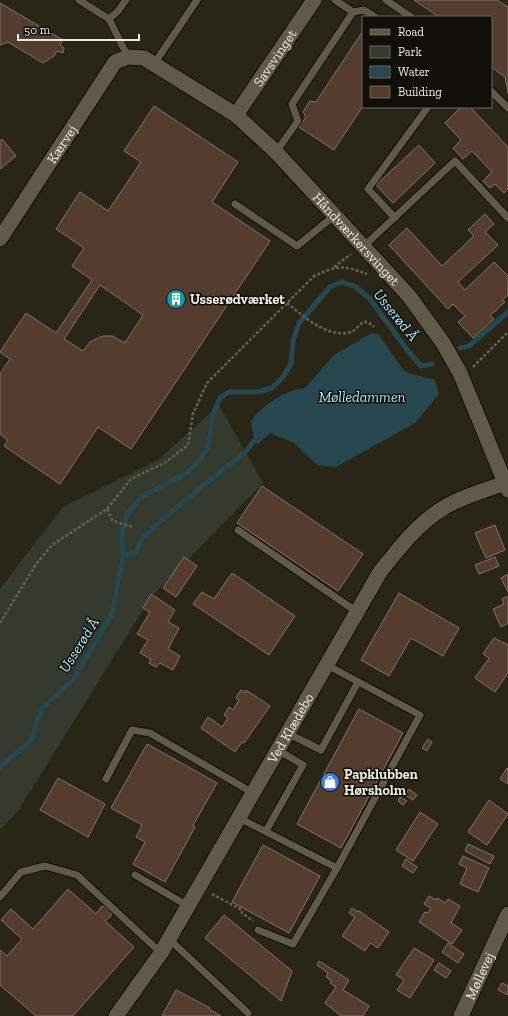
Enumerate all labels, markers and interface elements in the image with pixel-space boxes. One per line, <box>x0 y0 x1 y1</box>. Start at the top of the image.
scale bar <box>18 16 139 42</box>
legend <box>362 16 492 108</box>
text: 50 m <box>24 23 51 37</box>
text: Road <box>398 25 424 39</box>
street label: Savsvinget <box>250 26 301 90</box>
text: Park <box>398 45 423 59</box>
text: Water <box>398 65 430 79</box>
text: Building <box>398 85 442 99</box>
street label: Kærvej <box>43 122 81 167</box>
street label: Håndværkersvinget <box>309 189 404 290</box>
water label: Usserød Å <box>370 285 423 345</box>
building icon: Usserødværket <box>165 288 187 310</box>
place label: Usserødværket <box>190 291 285 308</box>
water label: Mølledammen <box>319 388 405 406</box>
water label: Usserød Å <box>55 614 103 676</box>
street label: Ved Klædebo <box>264 690 318 767</box>
place label: Papklubben Hørsholm <box>344 766 418 799</box>
shop icon: Papklubben Hørsholm <box>319 771 341 793</box>
street label: Møllevej <box>462 950 498 1003</box>

